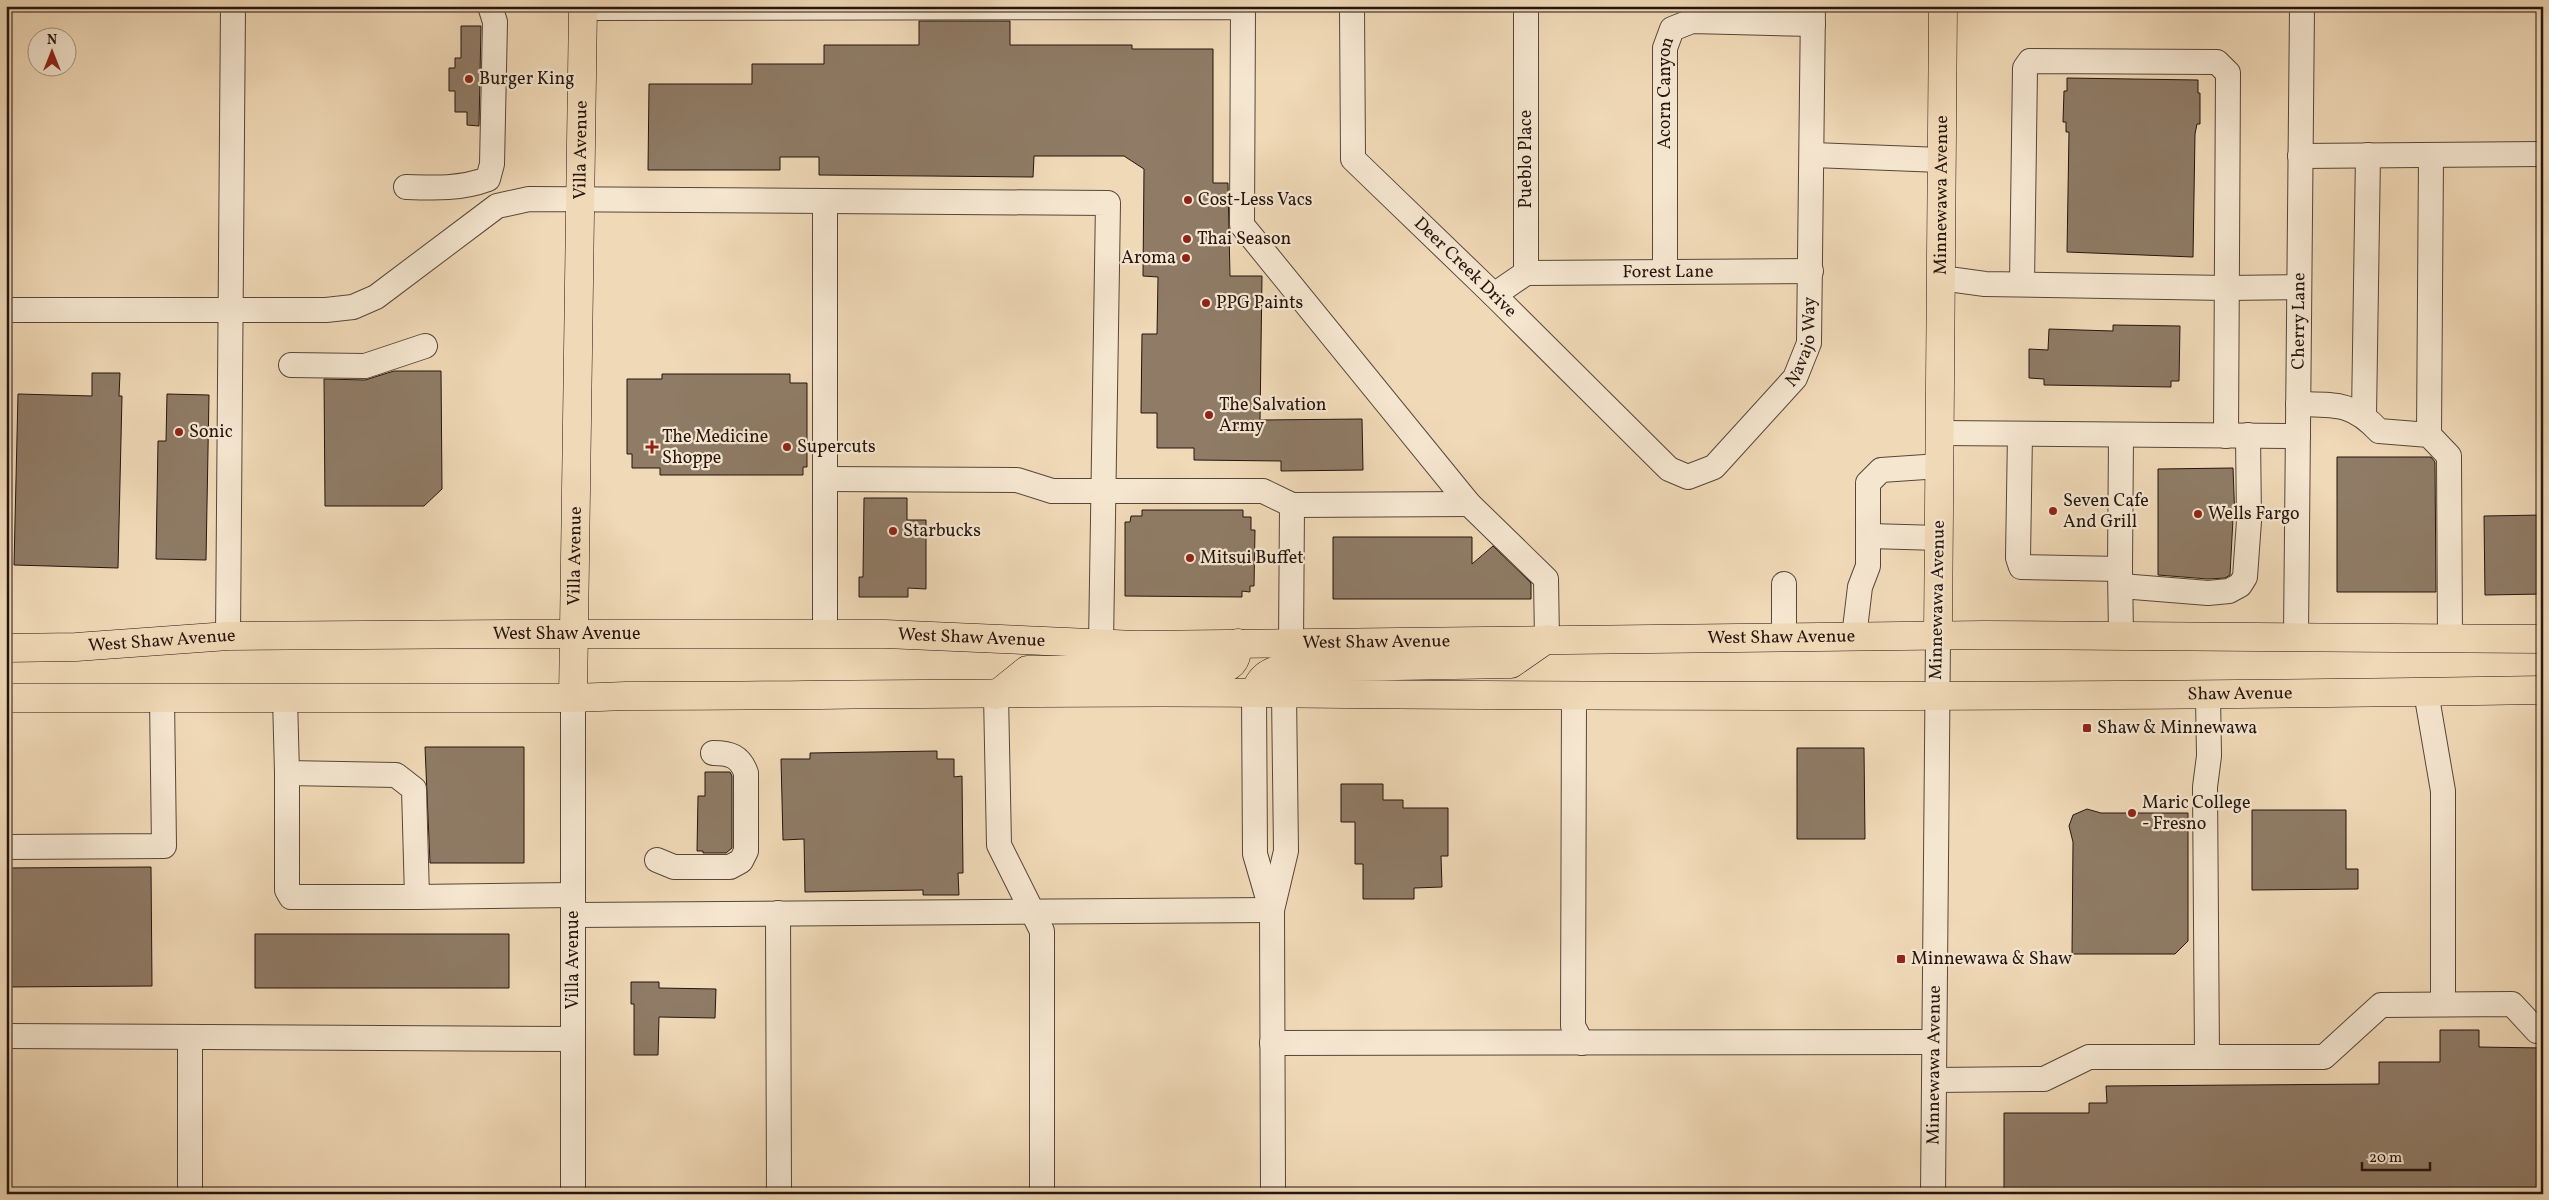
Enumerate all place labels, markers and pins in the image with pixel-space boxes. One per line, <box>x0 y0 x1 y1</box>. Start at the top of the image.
place label: Burger King <box>479 67 574 92</box>
marker: Burger King <box>463 73 475 85</box>
place label: Cost-Less Vacs <box>1198 188 1313 213</box>
marker: Cost-Less Vacs <box>1182 194 1194 206</box>
place label: Thai Season <box>1197 227 1292 252</box>
marker: Thai Season <box>1181 233 1193 245</box>
place label: Aroma <box>1121 246 1176 271</box>
marker: Aroma <box>1180 252 1192 264</box>
place label: PPG Paints <box>1216 291 1303 316</box>
marker: PPG Paints <box>1200 297 1212 309</box>
place label: The Salvation Army <box>1219 393 1327 439</box>
marker: The Salvation Army <box>1203 409 1215 421</box>
place label: Sonic <box>189 420 233 445</box>
place label: The Medicine Shoppe <box>662 425 768 471</box>
marker: Sonic <box>173 426 185 438</box>
place label: Supercuts <box>797 435 876 460</box>
marker: The Medicine Shoppe <box>646 441 658 453</box>
marker: Supercuts <box>781 441 793 453</box>
place label: Seven Cafe And Grill <box>2063 489 2149 535</box>
place label: Wells Fargo <box>2208 502 2300 527</box>
marker: Seven Cafe And Grill <box>2047 505 2059 517</box>
marker: Wells Fargo <box>2192 508 2204 520</box>
place label: Starbucks <box>903 519 981 544</box>
marker: Starbucks <box>887 525 899 537</box>
place label: Mitsui Buffet <box>1200 546 1304 571</box>
marker: Mitsui Buffet <box>1184 552 1196 564</box>
place label: Shaw & Minnewawa <box>2097 716 2257 741</box>
marker: Shaw & Minnewawa <box>2081 722 2093 734</box>
place label: Maric College - Fresno <box>2142 791 2251 837</box>
marker: Maric College - Fresno <box>2126 807 2138 819</box>
place label: Minnewawa & Shaw <box>1911 947 2072 972</box>
marker: Minnewawa & Shaw <box>1895 953 1907 965</box>

